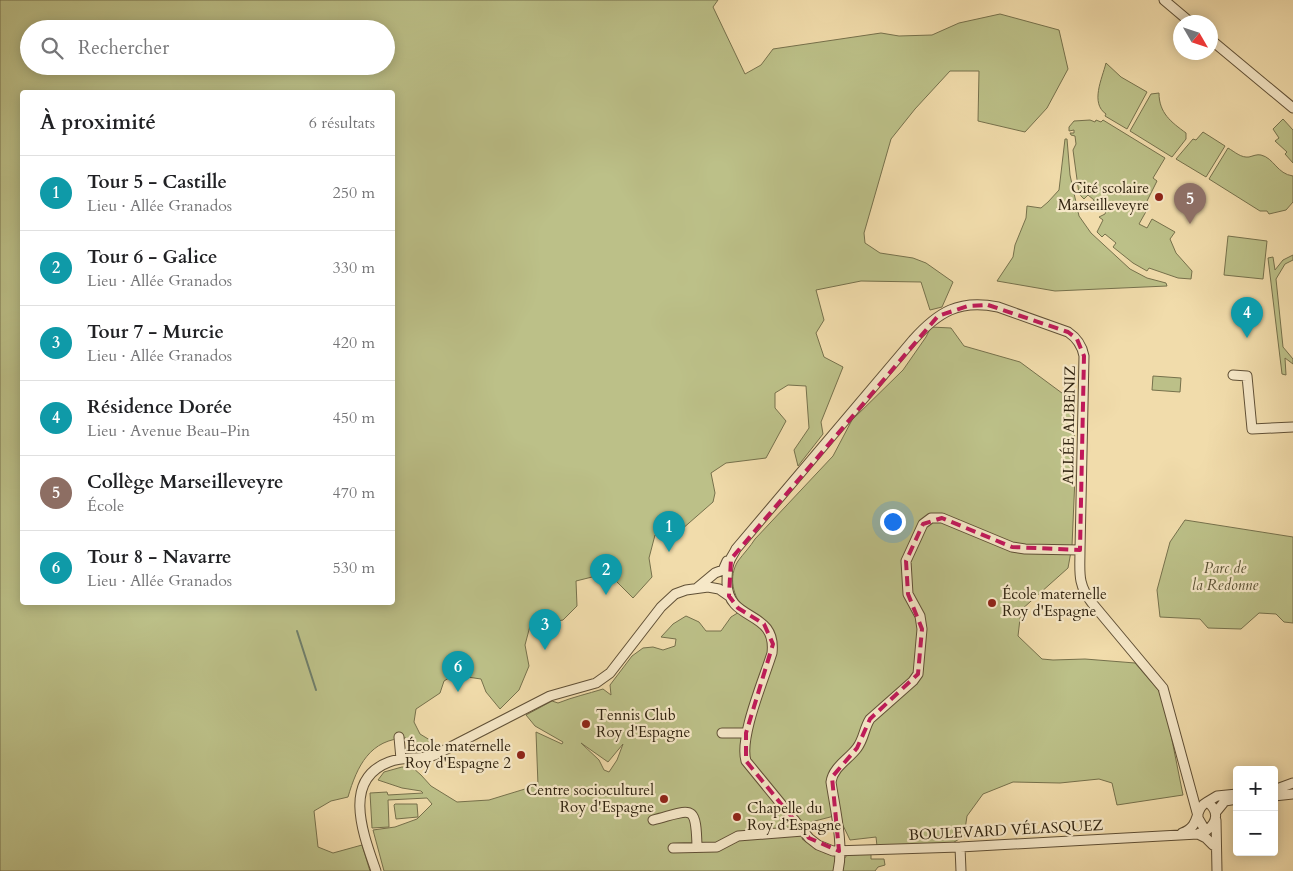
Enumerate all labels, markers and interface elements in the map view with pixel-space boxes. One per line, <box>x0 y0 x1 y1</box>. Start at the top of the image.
north arrow <box>1173 15 1218 60</box>
search box <box>20 20 395 75</box>
icon: search <box>38 34 66 62</box>
text: Rechercher <box>78 35 169 61</box>
text: À proximité <box>40 108 156 137</box>
text: 6 résultats <box>309 112 375 134</box>
text: Tour 5 - Castille <box>87 169 227 195</box>
place label: Cité scolaire Marseilleveyre <box>1058 178 1149 215</box>
text: 1 <box>52 182 60 204</box>
text: 250 m <box>333 182 375 204</box>
pin: 5 <box>1174 183 1206 224</box>
marker: Cité scolaire Marseilleveyre <box>1153 191 1165 203</box>
text: Lieu · Allée Granados <box>87 195 232 217</box>
text: Tour 6 - Galice <box>87 244 218 270</box>
text: 2 <box>52 257 60 279</box>
text: 330 m <box>333 257 375 279</box>
text: Lieu · Allée Granados <box>87 270 232 292</box>
pin: 4 <box>1231 297 1263 338</box>
text: Tour 7 - Murcie <box>87 319 224 345</box>
text: 3 <box>52 332 60 354</box>
text: 420 m <box>333 332 375 354</box>
text: Lieu · Allée Granados <box>87 345 232 367</box>
street label: ALLÉE ALBENIZ <box>1058 365 1080 485</box>
text: Résidence Dorée <box>87 394 232 420</box>
text: 4 <box>52 407 60 429</box>
text: 450 m <box>333 407 375 429</box>
text: Lieu · Avenue Beau-Pin <box>87 420 250 442</box>
text: Collège Marseilleveyre <box>87 469 283 495</box>
text: 5 <box>52 482 60 504</box>
text: 470 m <box>333 482 375 504</box>
text: École <box>87 495 124 517</box>
your location <box>880 509 906 535</box>
pin: 1 <box>653 511 685 552</box>
text: Tour 8 - Navarre <box>87 544 231 570</box>
pin: 2 <box>590 554 622 595</box>
text: 6 <box>52 557 60 579</box>
text: 530 m <box>333 557 375 579</box>
park label: Parc de la Redonne <box>1192 558 1258 595</box>
text: Lieu · Allée Granados <box>87 570 232 592</box>
place label: École maternelle Roy d'Espagne <box>1002 584 1107 621</box>
marker: École maternelle Roy d'Espagne <box>986 597 998 609</box>
pin: 3 <box>529 609 561 650</box>
pin: 6 <box>442 651 474 692</box>
place label: Tennis Club Roy d'Espagne <box>596 705 691 742</box>
marker: Tennis Club Roy d'Espagne <box>580 718 592 730</box>
place label: École maternelle Roy d'Espagne 2 <box>405 736 511 773</box>
marker: École maternelle Roy d'Espagne 2 <box>515 749 527 761</box>
map controls <box>1233 766 1278 856</box>
button: + <box>1233 766 1278 811</box>
place label: Centre socioculturel Roy d'Espagne <box>526 780 654 817</box>
marker: Centre socioculturel Roy d'Espagne <box>658 793 670 805</box>
place label: Chapelle du Roy d’Espagne <box>747 798 841 835</box>
marker: Chapelle du Roy d’Espagne <box>731 811 743 823</box>
button: − <box>1233 811 1278 856</box>
street label: BOULEVARD VÉLASQUEZ <box>908 815 1104 845</box>

